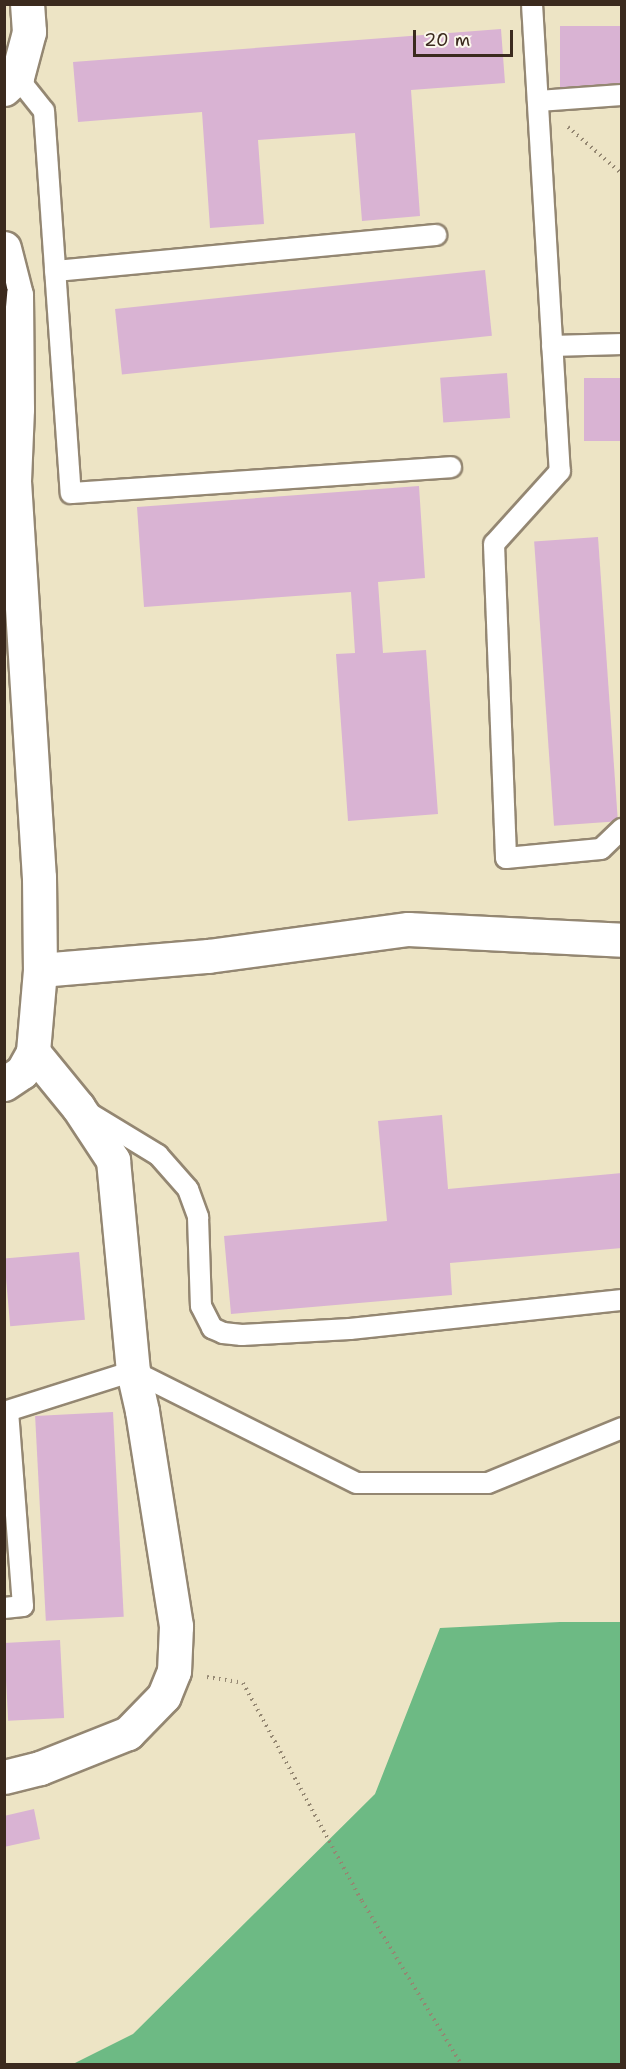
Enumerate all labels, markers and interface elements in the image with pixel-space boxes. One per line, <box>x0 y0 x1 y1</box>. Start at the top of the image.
scale bar <box>416 18 516 56</box>
text: 20 m <box>424 28 470 52</box>

